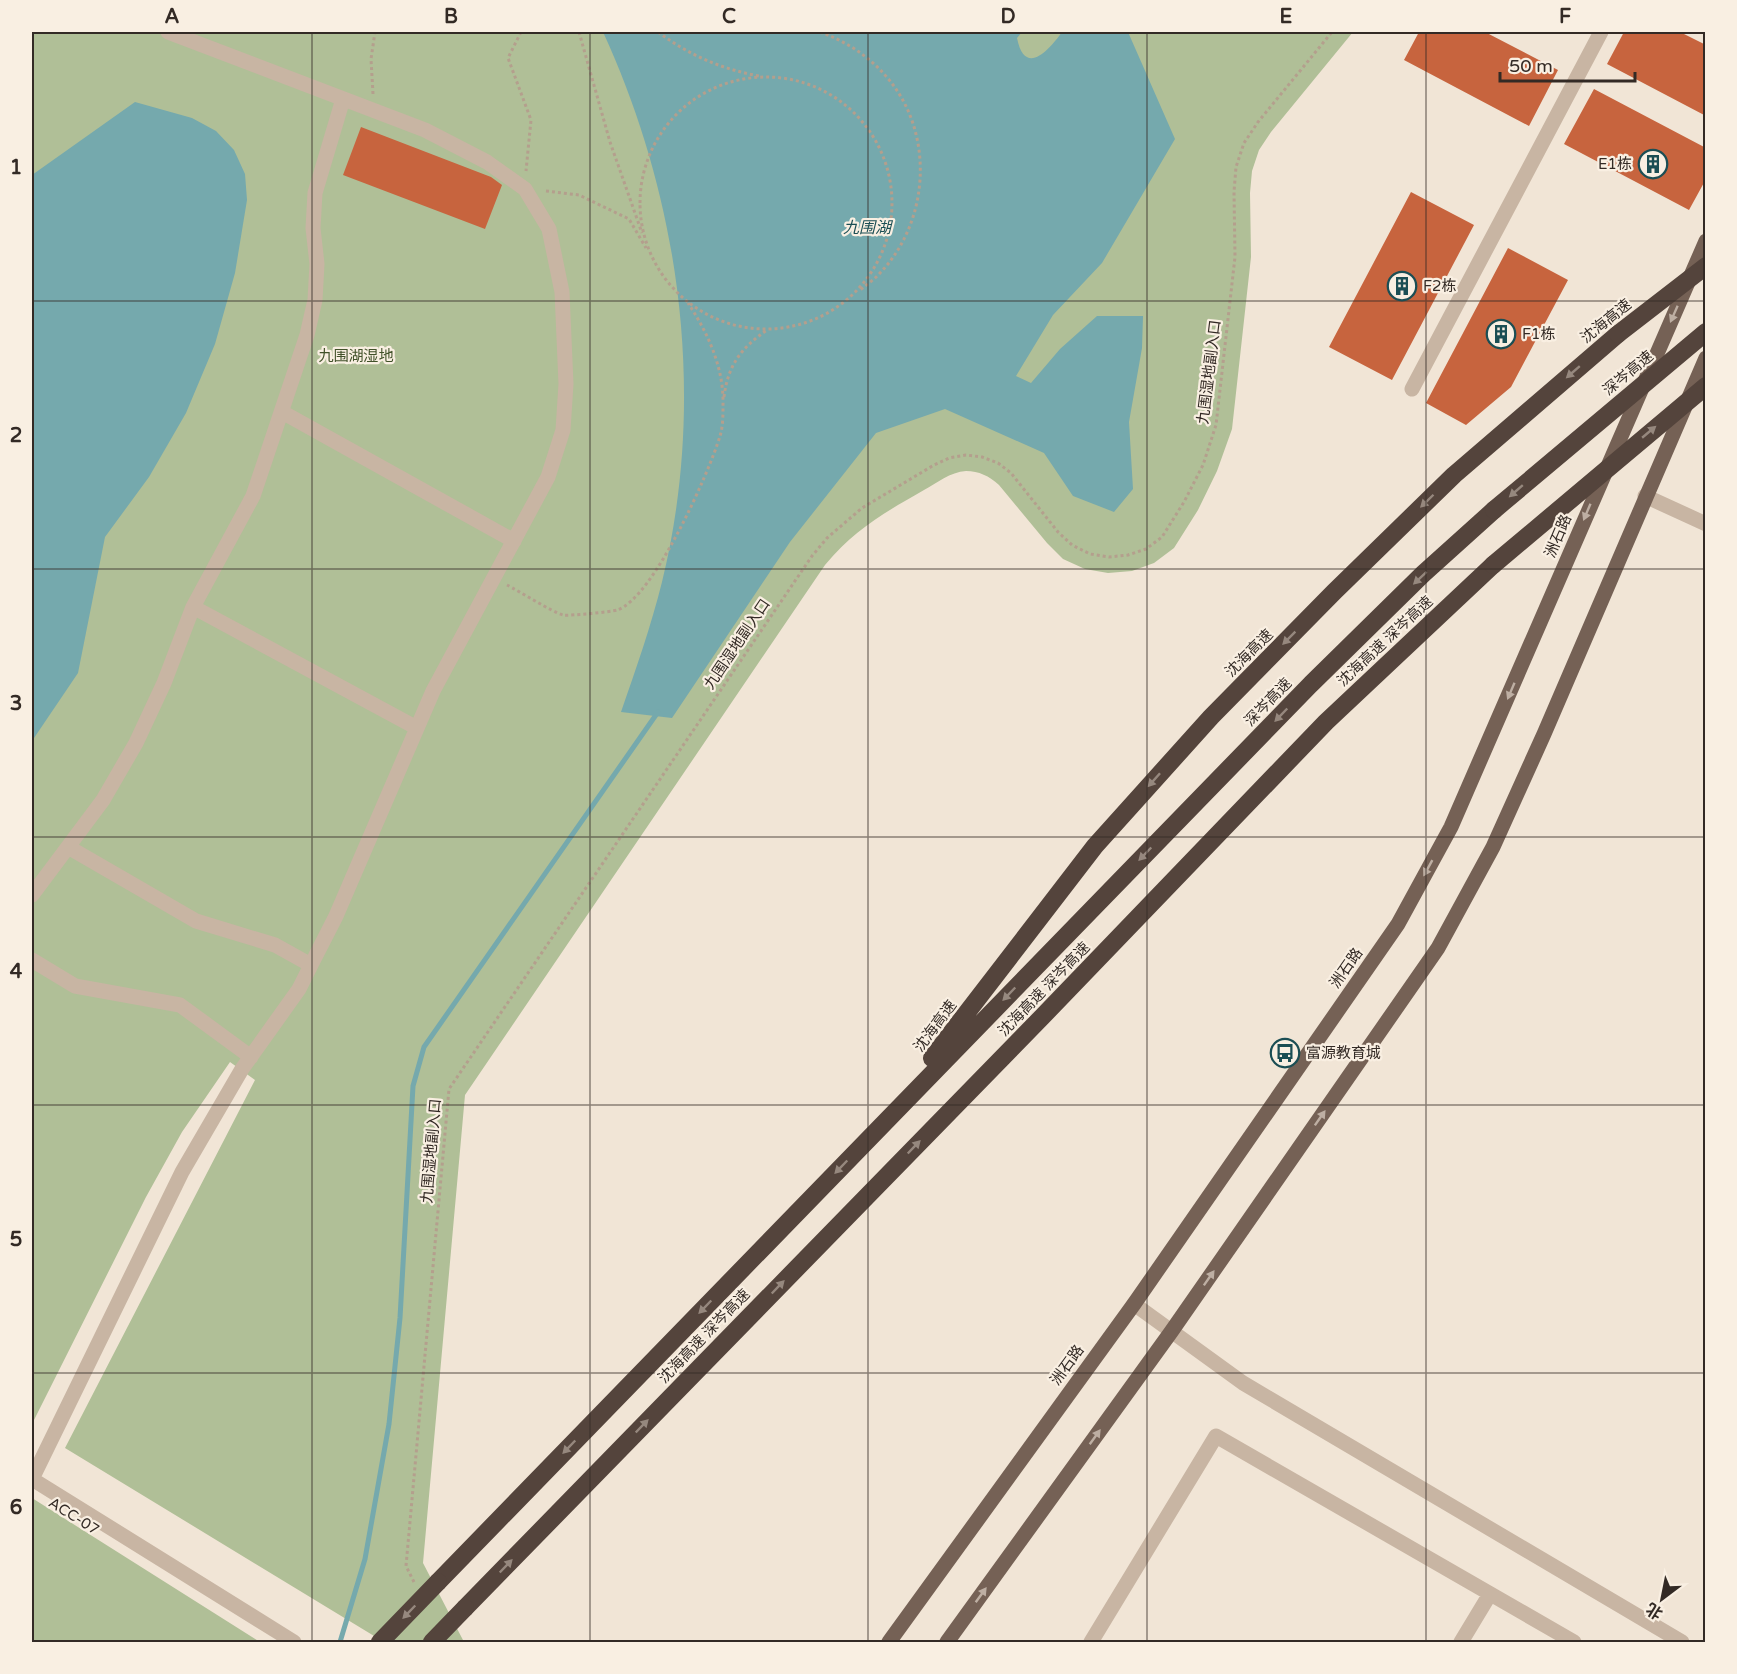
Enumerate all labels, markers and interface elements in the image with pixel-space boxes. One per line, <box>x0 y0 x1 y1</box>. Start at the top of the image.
text: A <box>165 5 180 29</box>
text: B <box>444 5 458 29</box>
text: C <box>722 5 736 29</box>
text: D <box>1000 5 1016 29</box>
text: E <box>1280 5 1293 29</box>
text: F <box>1559 5 1571 29</box>
scale bar <box>1500 45 1635 83</box>
text: 50 m <box>1509 55 1553 77</box>
building icon: E1栋 <box>1637 148 1669 180</box>
place label: E1栋 <box>1598 155 1632 173</box>
text: 1 <box>10 156 22 180</box>
water label: 九围湖 <box>843 218 894 238</box>
building icon: F2栋 <box>1386 270 1418 302</box>
place label: F2栋 <box>1423 277 1457 295</box>
street label: 沈海高速 <box>1577 295 1635 347</box>
one-way arrow <box>1669 305 1678 322</box>
building icon: F1栋 <box>1485 318 1517 350</box>
street label: 九围湿地副入口 <box>1194 319 1224 425</box>
place label: F1栋 <box>1522 325 1556 343</box>
park label: 九围湖湿地 <box>318 347 394 365</box>
street label: 深岑高速 <box>1599 347 1657 399</box>
one-way arrow <box>1566 365 1581 378</box>
text: 2 <box>10 424 22 448</box>
one-way arrow <box>1641 426 1656 439</box>
one-way arrow <box>1509 484 1524 497</box>
one-way arrow <box>1420 493 1434 507</box>
one-way arrow <box>1582 503 1592 521</box>
street label: 洲石路 <box>1541 512 1575 560</box>
one-way arrow <box>1413 570 1427 584</box>
street label: 沈海高速 深岑高速 <box>1334 592 1436 690</box>
street label: 九围湿地副入口 <box>700 595 774 693</box>
street label: 沈海高速 <box>1221 625 1277 681</box>
one-way arrow <box>1282 631 1296 645</box>
street label: 深岑高速 <box>1241 674 1295 730</box>
one-way arrow <box>1506 683 1516 701</box>
text: 3 <box>10 692 22 716</box>
one-way arrow <box>1275 707 1289 721</box>
one-way arrow <box>1148 772 1162 786</box>
one-way arrow <box>1138 847 1152 862</box>
one-way arrow <box>1423 860 1433 877</box>
street label: 沈海高速 深岑高速 <box>994 938 1094 1040</box>
street label: 洲石路 <box>1326 944 1366 992</box>
text: 4 <box>10 960 23 984</box>
one-way arrow <box>1002 986 1016 1000</box>
street label: 沈海高速 <box>910 997 960 1055</box>
bus stop icon: 富源教育城 <box>1269 1037 1301 1069</box>
place label: 富源教育城 <box>1306 1044 1381 1062</box>
street label: 九围湿地副入口 <box>417 1098 445 1204</box>
one-way arrow <box>1314 1111 1326 1127</box>
one-way arrow <box>907 1141 921 1155</box>
one-way arrow <box>834 1159 848 1174</box>
text: 5 <box>10 1228 22 1252</box>
one-way arrow <box>1203 1271 1215 1287</box>
one-way arrow <box>770 1280 784 1294</box>
street label: 沈海高速 深岑高速 <box>654 1285 754 1387</box>
one-way arrow <box>699 1299 713 1313</box>
street label: 洲石路 <box>1046 1342 1088 1388</box>
one-way arrow <box>634 1420 648 1434</box>
one-way arrow <box>1089 1429 1101 1445</box>
one-way arrow <box>563 1439 577 1453</box>
street label: ACC-07 <box>45 1493 103 1539</box>
text: 6 <box>10 1496 22 1520</box>
one-way arrow <box>499 1559 513 1574</box>
north arrow <box>1632 1569 1692 1629</box>
one-way arrow <box>975 1588 987 1604</box>
text: 北 <box>1642 1598 1667 1624</box>
one-way arrow <box>402 1605 416 1620</box>

